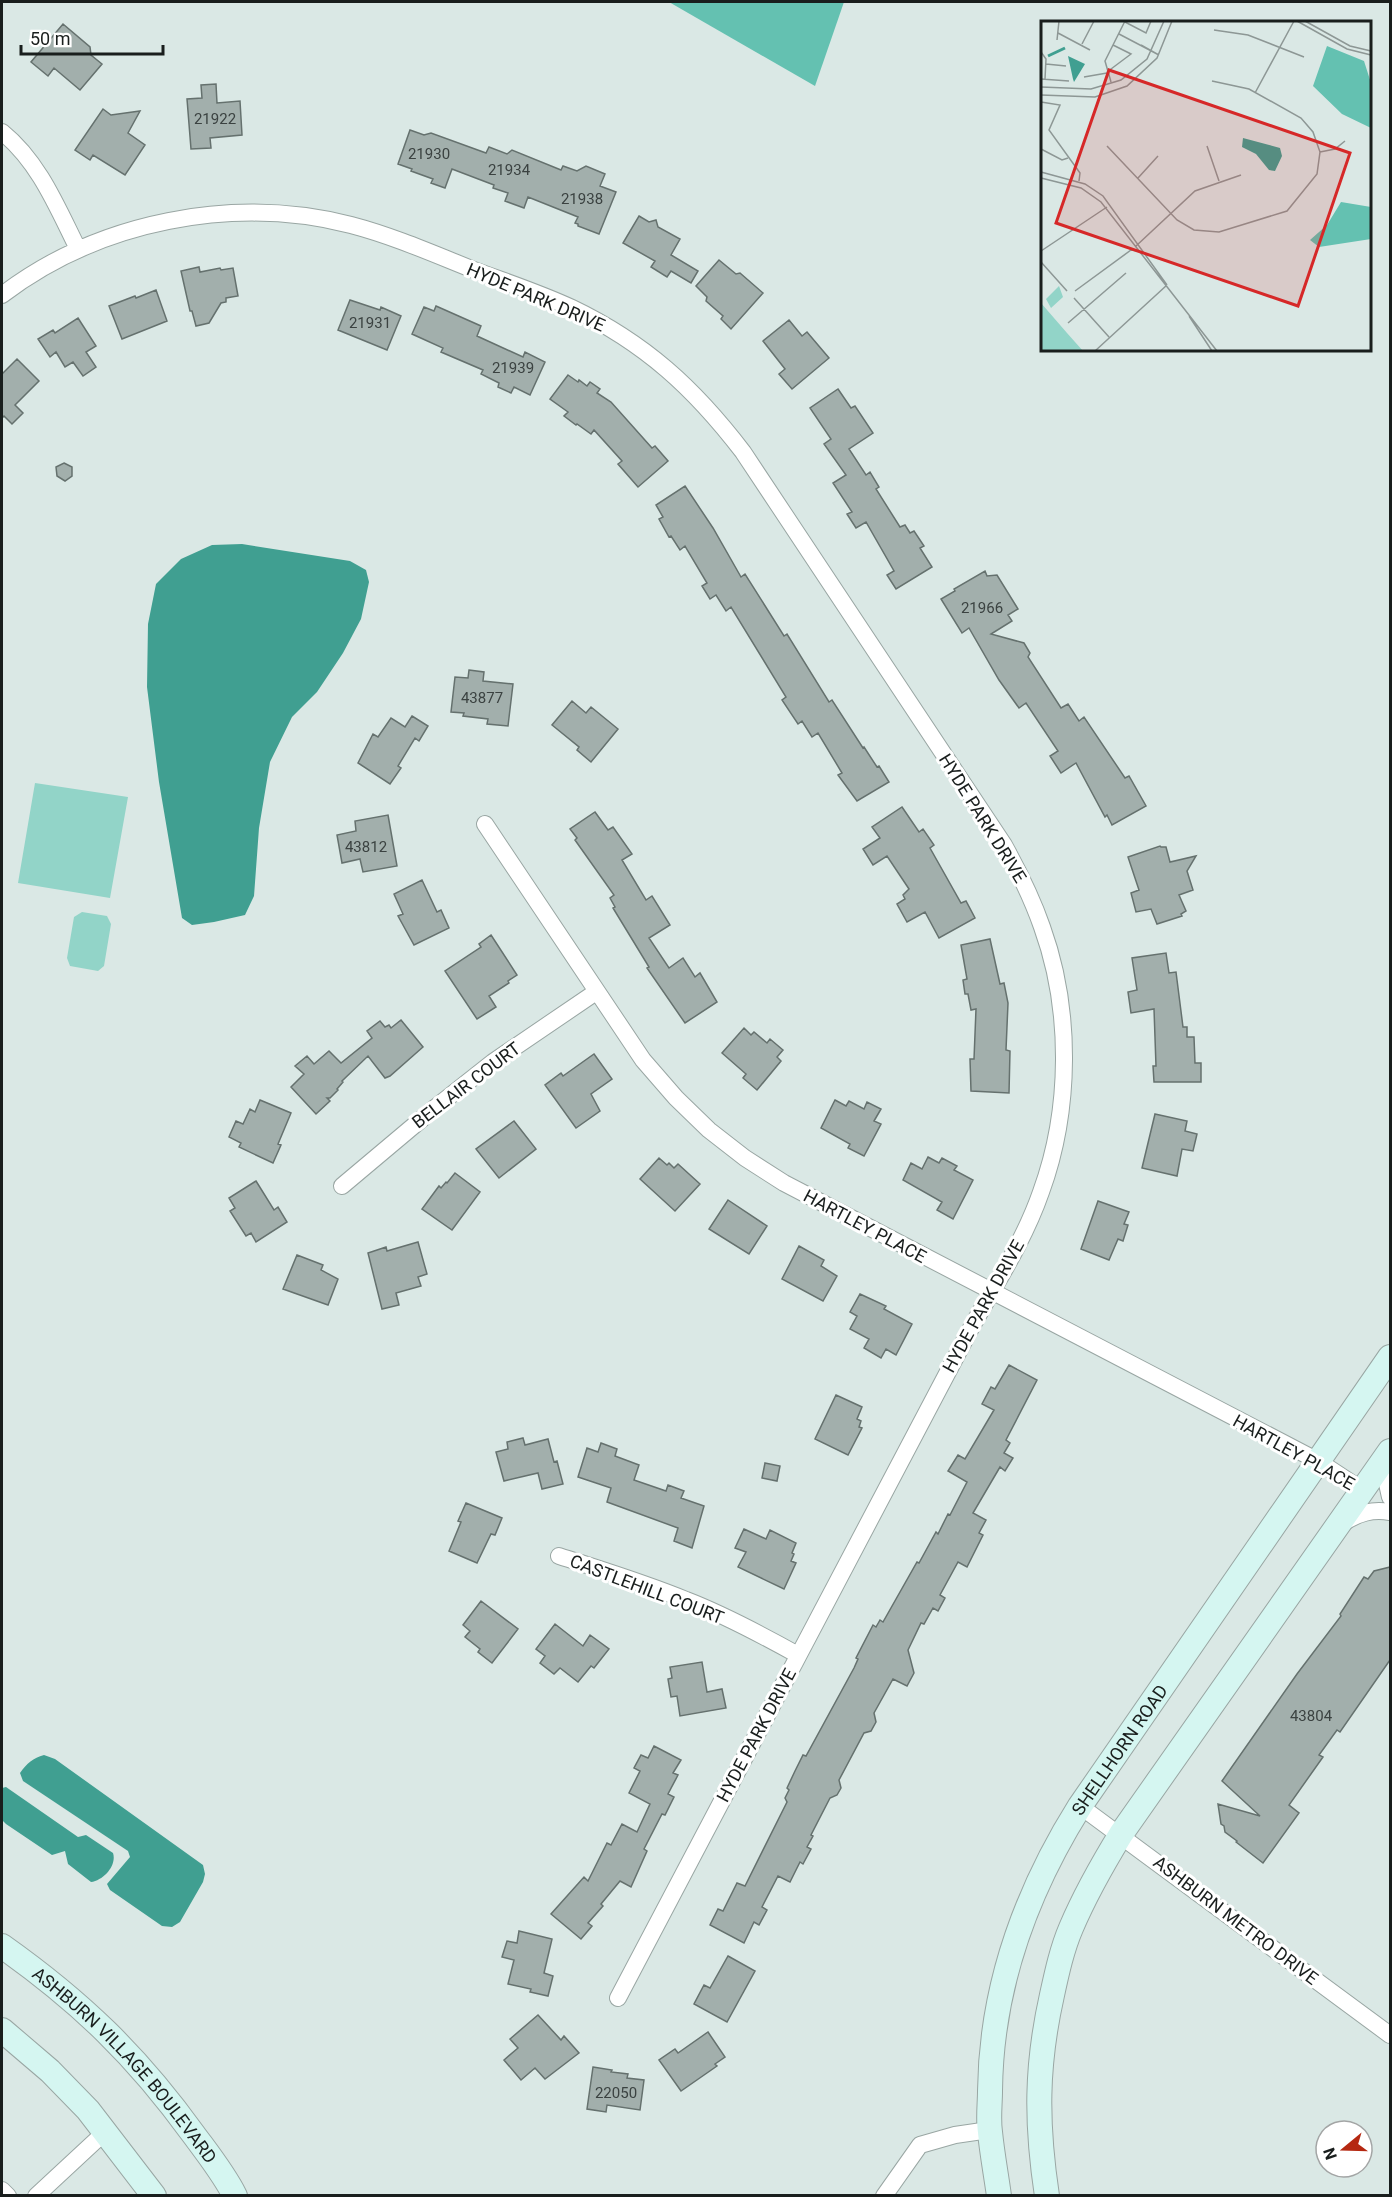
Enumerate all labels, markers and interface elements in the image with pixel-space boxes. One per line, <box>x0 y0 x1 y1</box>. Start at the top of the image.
scale bar <box>21 18 164 56</box>
inset map <box>1041 21 1371 351</box>
text: 50 m <box>30 28 70 49</box>
house number: 21922 <box>194 110 236 128</box>
house number: 21930 <box>408 145 450 163</box>
house number: 21934 <box>488 161 531 179</box>
house number: 21938 <box>561 190 603 208</box>
street label: HYDE PARK DRIVE <box>464 258 608 336</box>
house number: 21931 <box>349 314 391 332</box>
house number: 21939 <box>492 359 534 377</box>
house number: 21966 <box>961 599 1003 617</box>
house number: 43877 <box>461 689 503 707</box>
street label: HYDE PARK DRIVE <box>935 750 1031 886</box>
house number: 43812 <box>345 838 387 856</box>
street label: BELLAIR COURT <box>408 1037 524 1133</box>
street label: HARTLEY PLACE <box>800 1185 930 1267</box>
street label: HYDE PARK DRIVE <box>938 1236 1028 1376</box>
street label: HARTLEY PLACE <box>1229 1410 1359 1494</box>
street label: CASTLEHILL COURT <box>567 1550 727 1628</box>
street label: HYDE PARK DRIVE <box>712 1665 800 1805</box>
street label: SHELLHORN ROAD <box>1067 1680 1171 1819</box>
house number: 43804 <box>1290 1707 1333 1725</box>
street label: ASHBURN METRO DRIVE <box>1149 1851 1323 1989</box>
street label: ASHBURN VILLAGE BOULEVARD <box>29 1962 222 2167</box>
house number: 22050 <box>595 2084 637 2102</box>
north arrow <box>1314 2119 1374 2179</box>
text: N <box>1319 2145 1341 2162</box>

